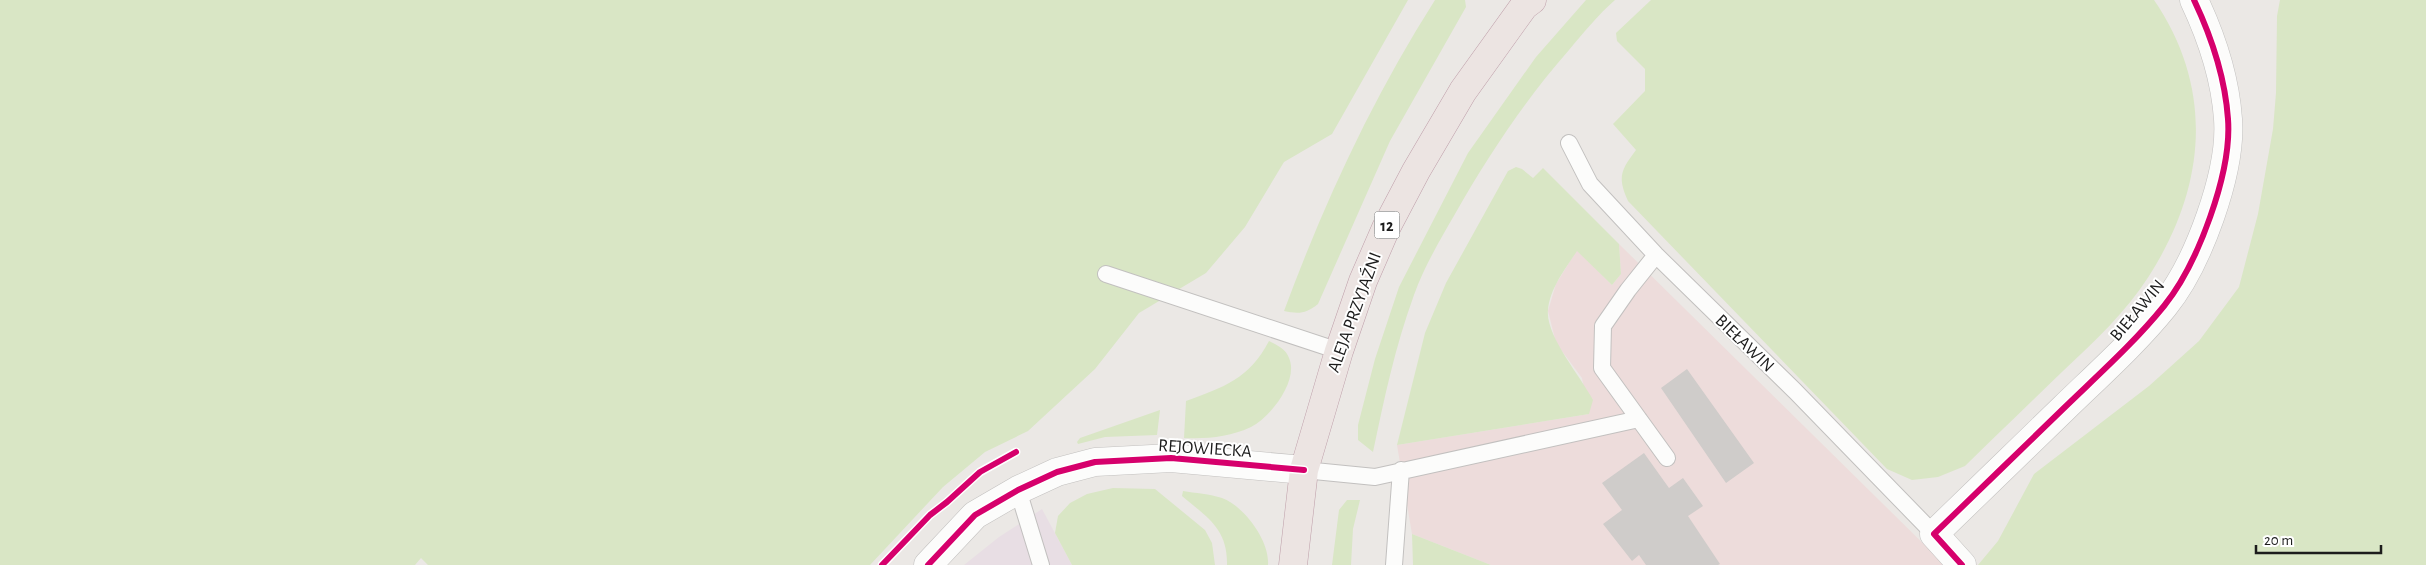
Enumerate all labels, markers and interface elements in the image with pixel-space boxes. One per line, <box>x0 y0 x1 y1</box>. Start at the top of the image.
road number: 12 <box>1374 212 1400 238</box>
street label: ALEJA PRZYJAŹNI <box>1322 249 1385 375</box>
street label: BIEŁAWIN <box>2107 276 2168 345</box>
street label: BIEŁAWIN <box>1711 312 1777 376</box>
street label: REJOWIECKA <box>1157 437 1253 461</box>
scale bar <box>2256 522 2381 554</box>
text: 20 m <box>2264 533 2293 548</box>

